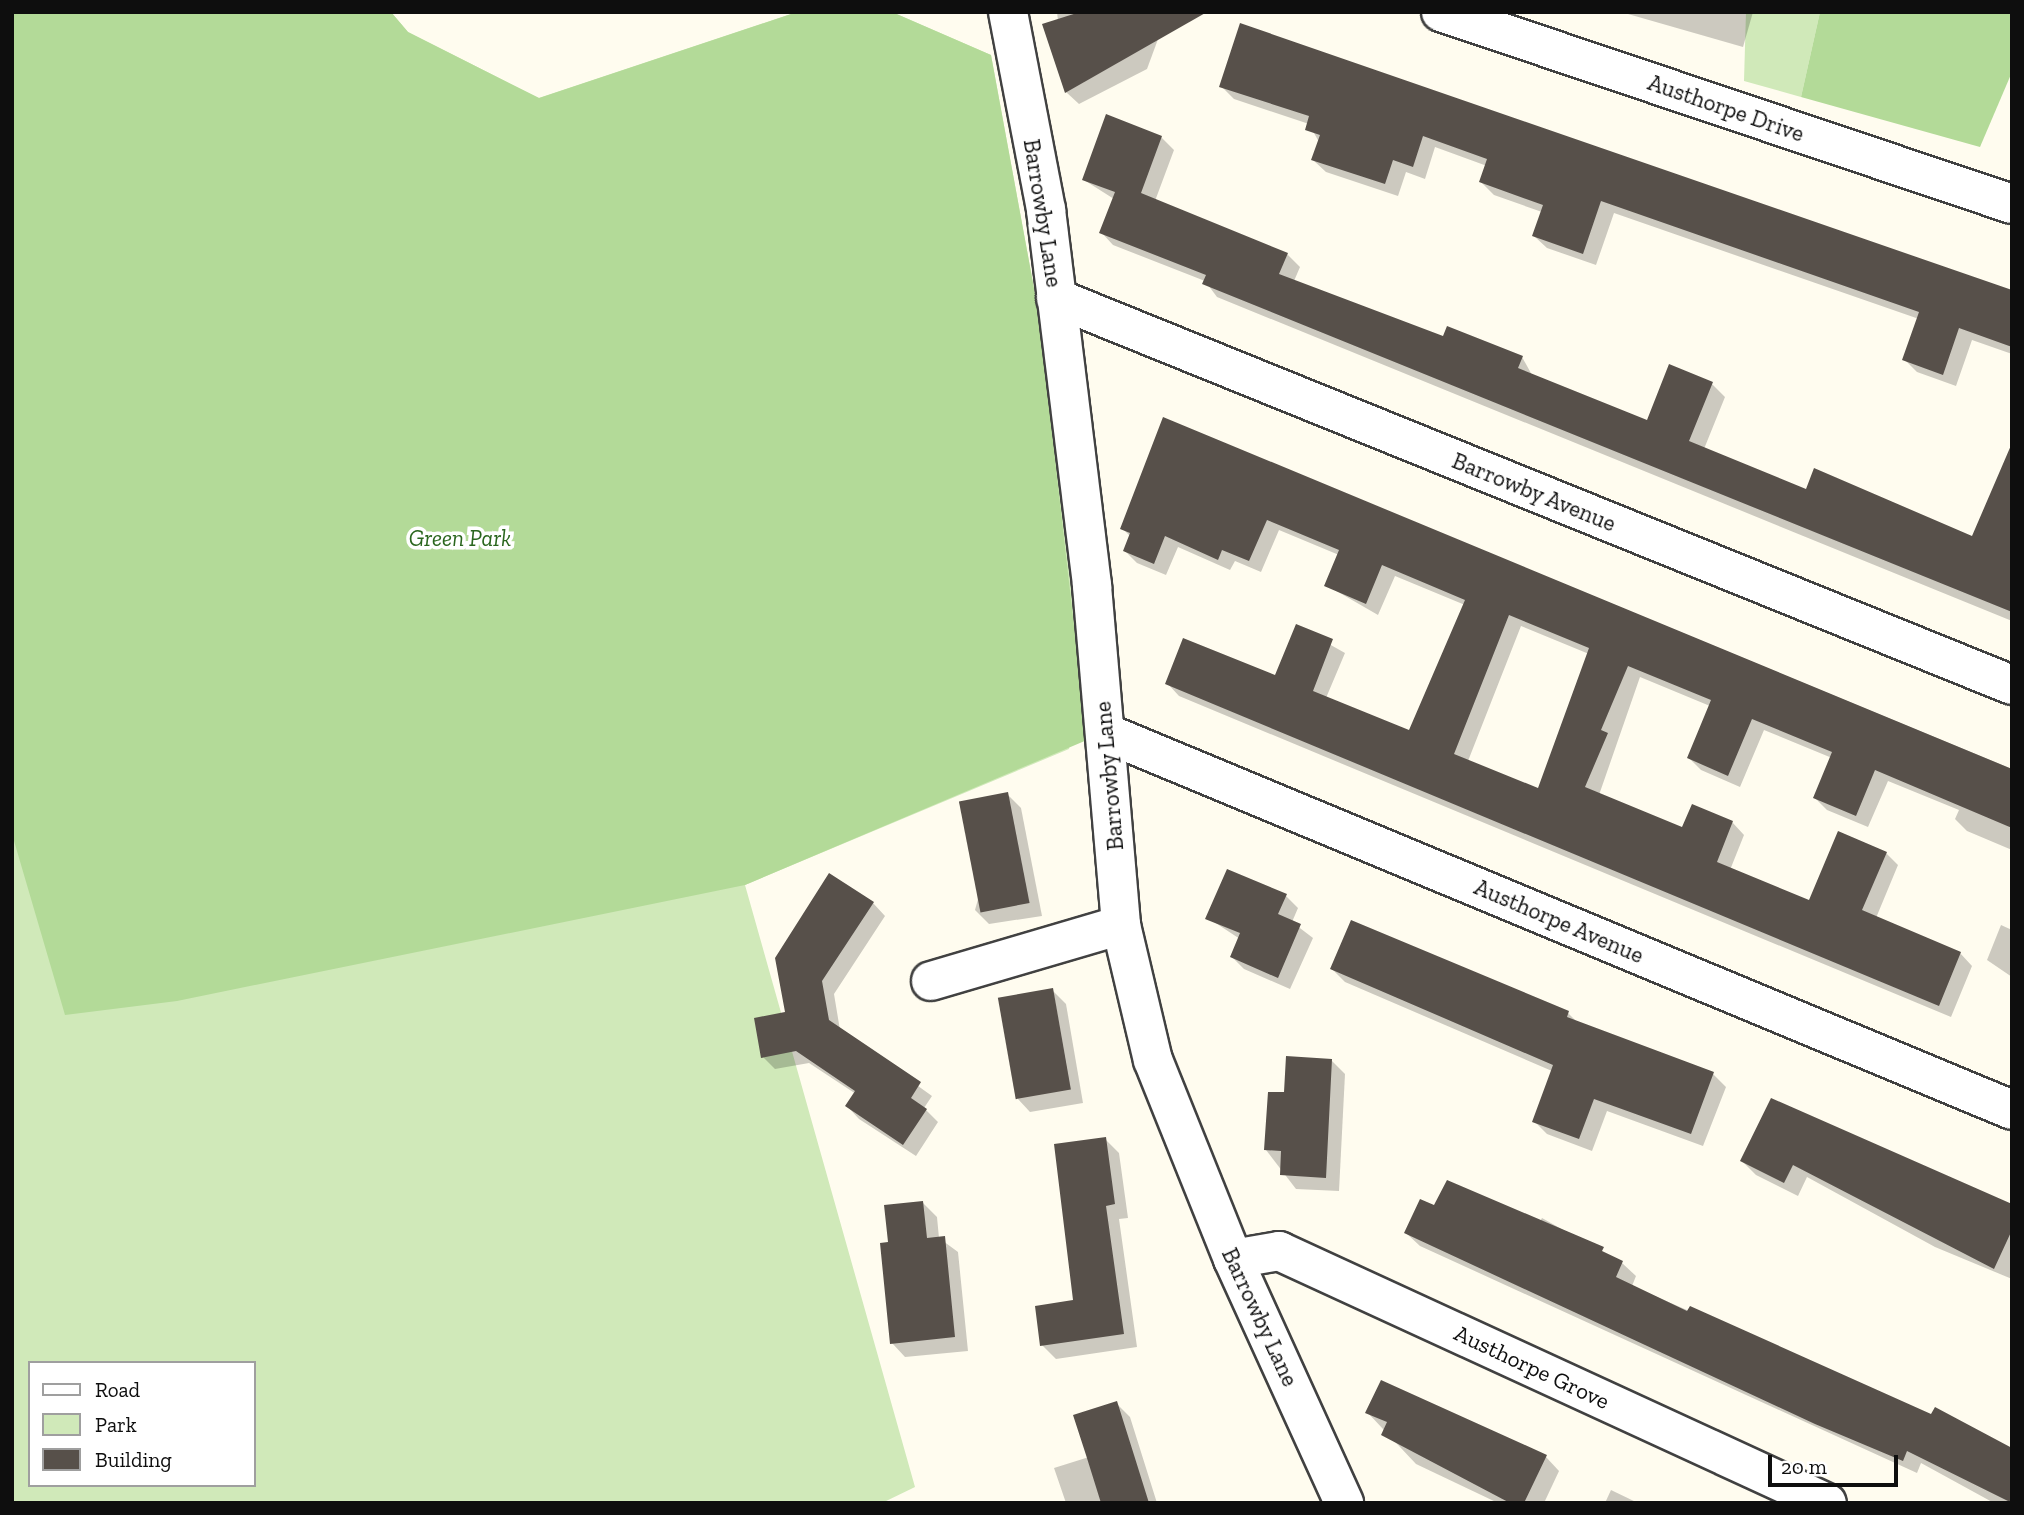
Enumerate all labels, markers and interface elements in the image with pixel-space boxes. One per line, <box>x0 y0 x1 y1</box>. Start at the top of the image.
street label: Austhorpe Drive <box>1644 68 1808 148</box>
street label: Barrowby Lane <box>1018 137 1068 289</box>
street label: Barrowby Avenue <box>1448 446 1620 538</box>
park label: Green Park <box>409 524 511 552</box>
street label: Barrowby Lane <box>1089 700 1129 852</box>
street label: Austhorpe Avenue <box>1470 873 1648 969</box>
street label: Barrowby Lane <box>1216 1243 1304 1391</box>
street label: Austhorpe Grove <box>1450 1319 1614 1415</box>
legend <box>28 1361 256 1487</box>
text: Road <box>95 1377 140 1402</box>
text: Park <box>95 1412 137 1437</box>
scale bar <box>1772 1442 1902 1486</box>
text: Building <box>95 1447 172 1472</box>
text: 20 m <box>1781 1454 1827 1479</box>

